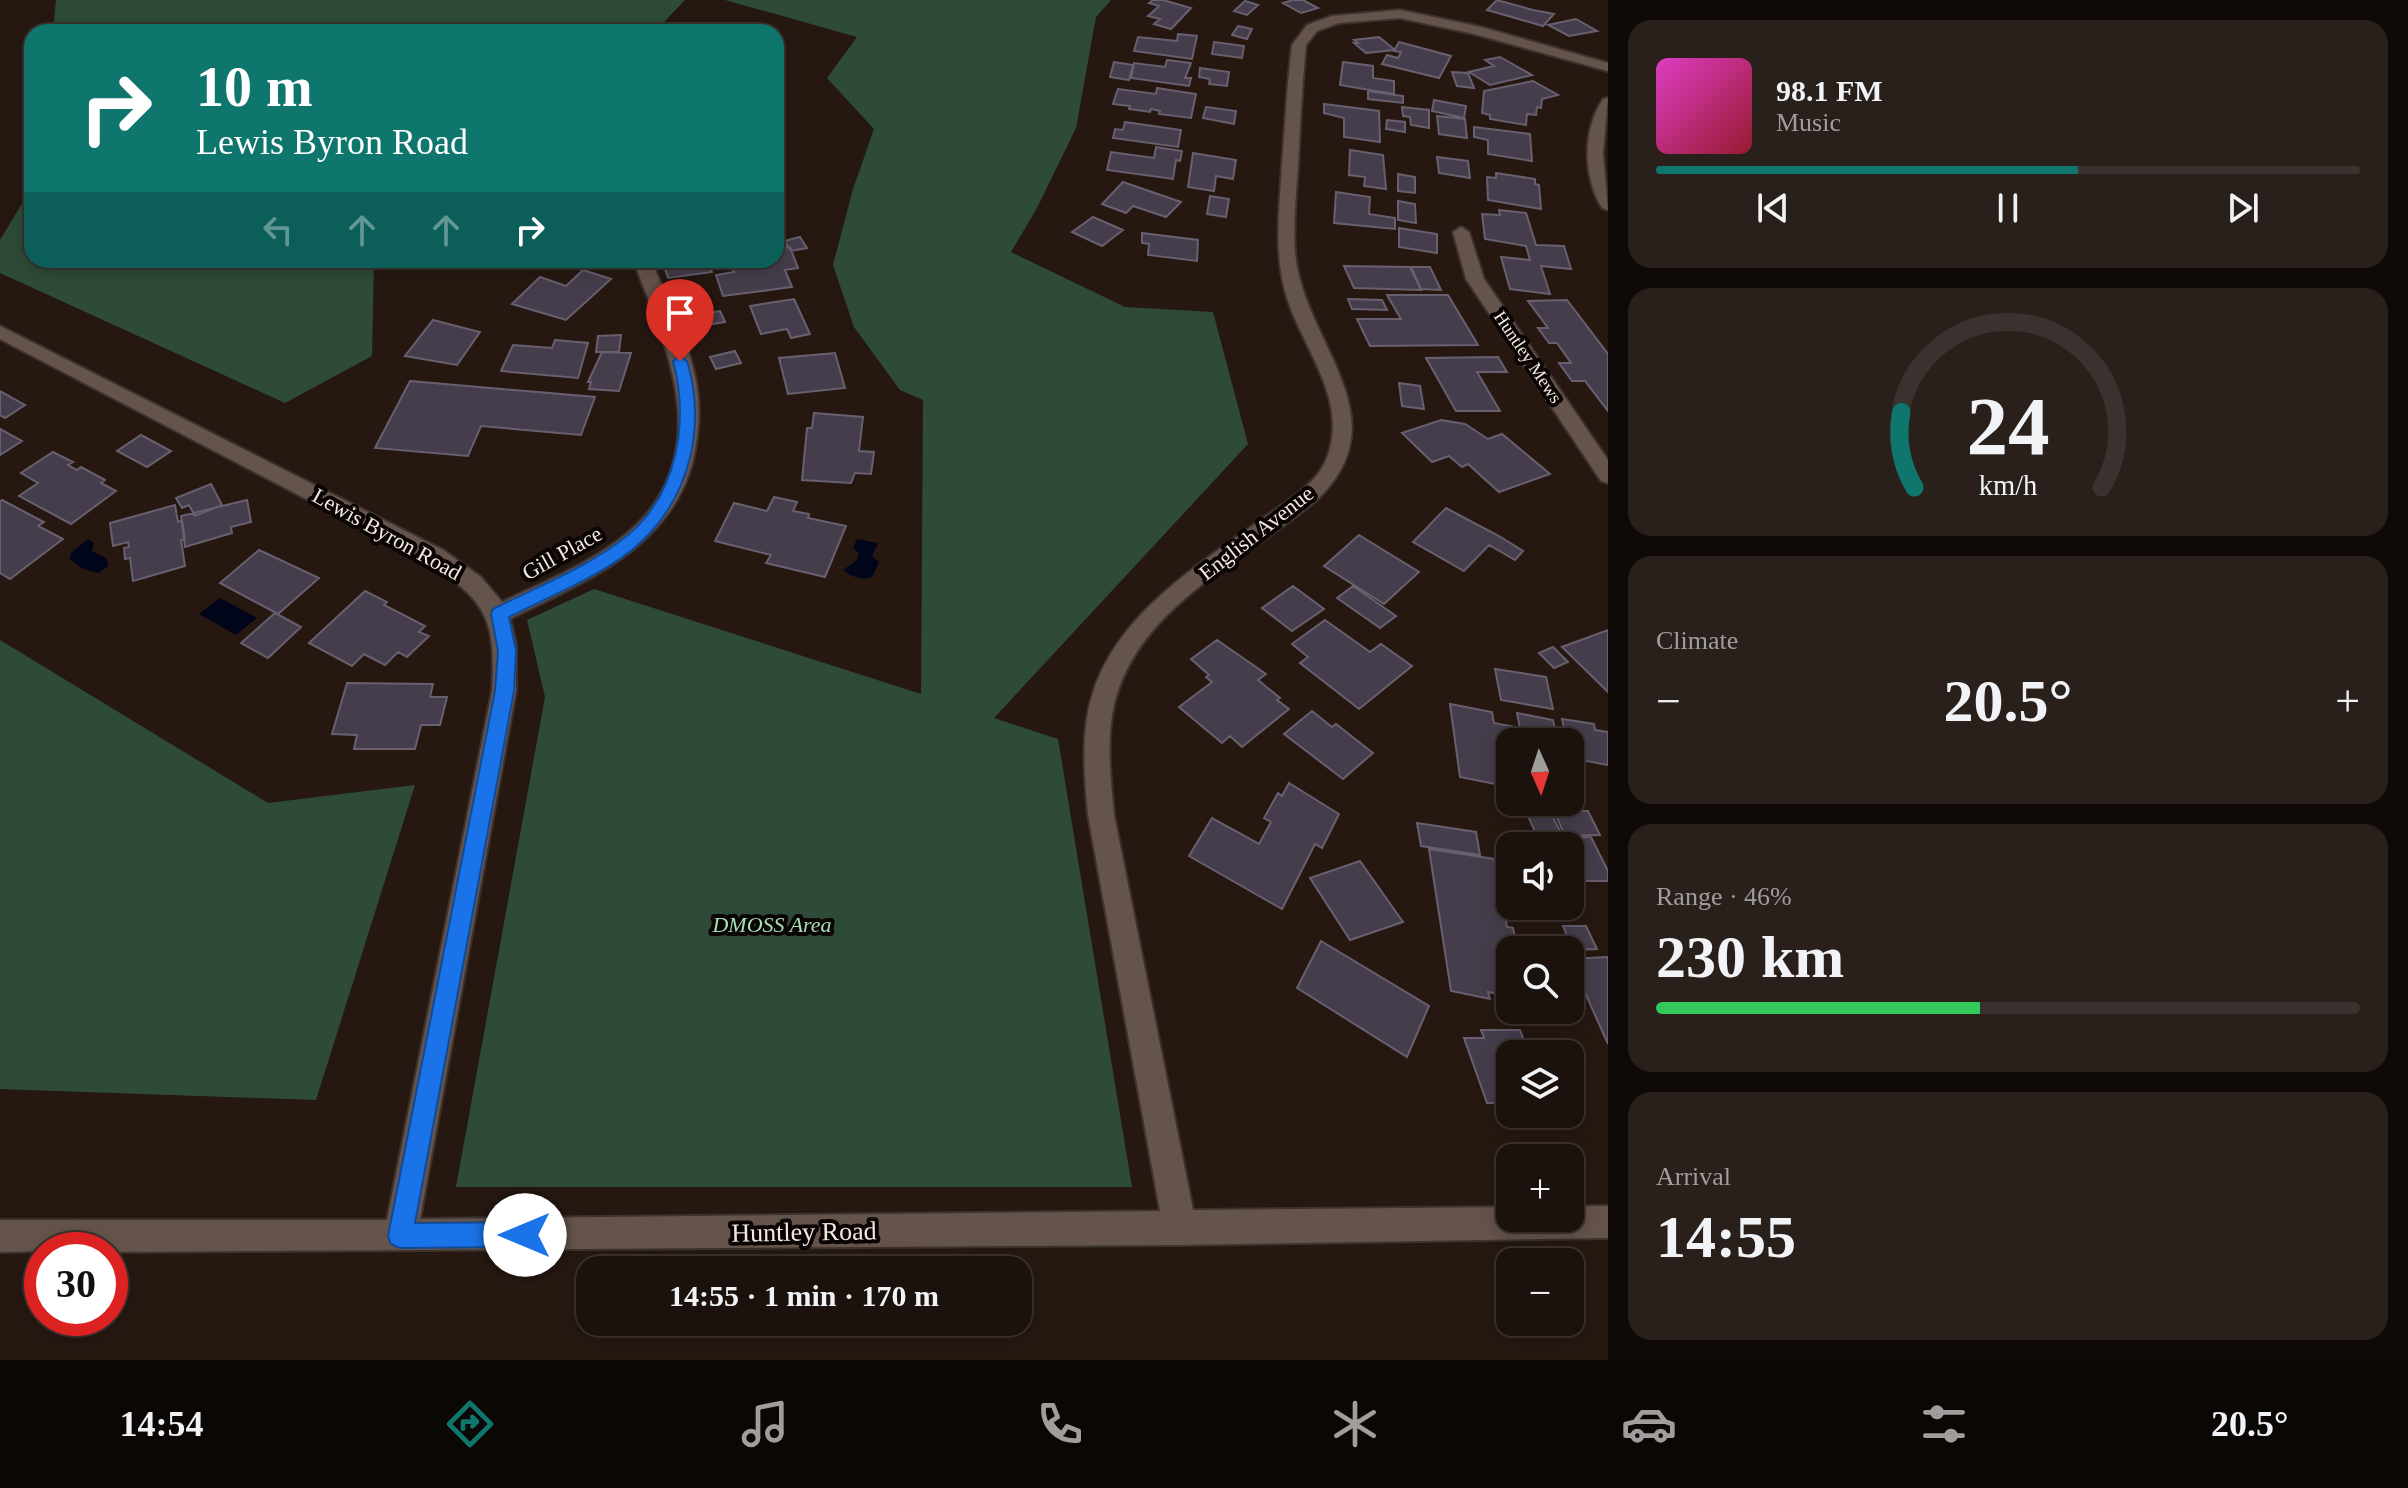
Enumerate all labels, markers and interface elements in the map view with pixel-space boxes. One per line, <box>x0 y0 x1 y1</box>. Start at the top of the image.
icon: right <box>64 56 168 160</box>
text: 10 m <box>196 56 313 118</box>
text: 98.1 FM <box>1776 74 1883 107</box>
text: Music <box>1776 108 1841 137</box>
text: Lewis Byron Road <box>196 122 468 162</box>
icon: previous <box>1751 186 1795 230</box>
icon: pause <box>1986 186 2030 230</box>
icon: next <box>2221 186 2265 230</box>
icon: left <box>256 208 300 252</box>
icon: ahead <box>340 208 384 252</box>
icon: ahead <box>424 208 468 252</box>
icon: right <box>508 208 552 252</box>
pin <box>646 279 714 361</box>
icon: arrive <box>658 291 702 335</box>
street label: Huntley Mews <box>1490 307 1566 407</box>
text: 24 <box>1966 380 2050 472</box>
text: km/h <box>1979 470 2037 501</box>
street label: English Avenue <box>1194 481 1318 585</box>
street label: Lewis Byron Road <box>308 483 466 585</box>
street label: Gill Place <box>518 521 606 585</box>
text: Climate <box>1656 626 1738 655</box>
text: 20.5° <box>1944 668 2073 734</box>
text: − <box>1656 677 1681 726</box>
text: + <box>2335 677 2360 726</box>
north arrow <box>1496 728 1584 816</box>
map controls <box>1496 728 1584 1336</box>
button: sound <box>1496 832 1584 920</box>
text: Range · 46% <box>1656 882 1792 911</box>
park label: DMOSS Area <box>711 912 832 937</box>
text: 230 km <box>1656 924 1844 990</box>
button: search <box>1496 936 1584 1024</box>
button: layers <box>1496 1040 1584 1128</box>
button: + <box>1496 1144 1584 1232</box>
text: Arrival <box>1656 1162 1731 1191</box>
position arrow <box>483 1193 567 1277</box>
text: 14:55 <box>1656 1204 1796 1270</box>
street label: Huntley Road <box>731 1216 877 1248</box>
speed limit sign: 30 <box>24 1232 128 1336</box>
button: − <box>1496 1248 1584 1336</box>
text: 14:55 · 1 min · 170 m <box>669 1279 939 1312</box>
icon: directions <box>442 1396 498 1452</box>
icon: music <box>737 1396 793 1452</box>
icon: phone <box>1032 1396 1088 1452</box>
icon: climate <box>1327 1396 1383 1452</box>
icon: car <box>1621 1396 1677 1452</box>
icon: filters <box>1916 1396 1972 1452</box>
text: 14:54 <box>119 1404 203 1444</box>
text: 20.5° <box>2211 1404 2289 1444</box>

